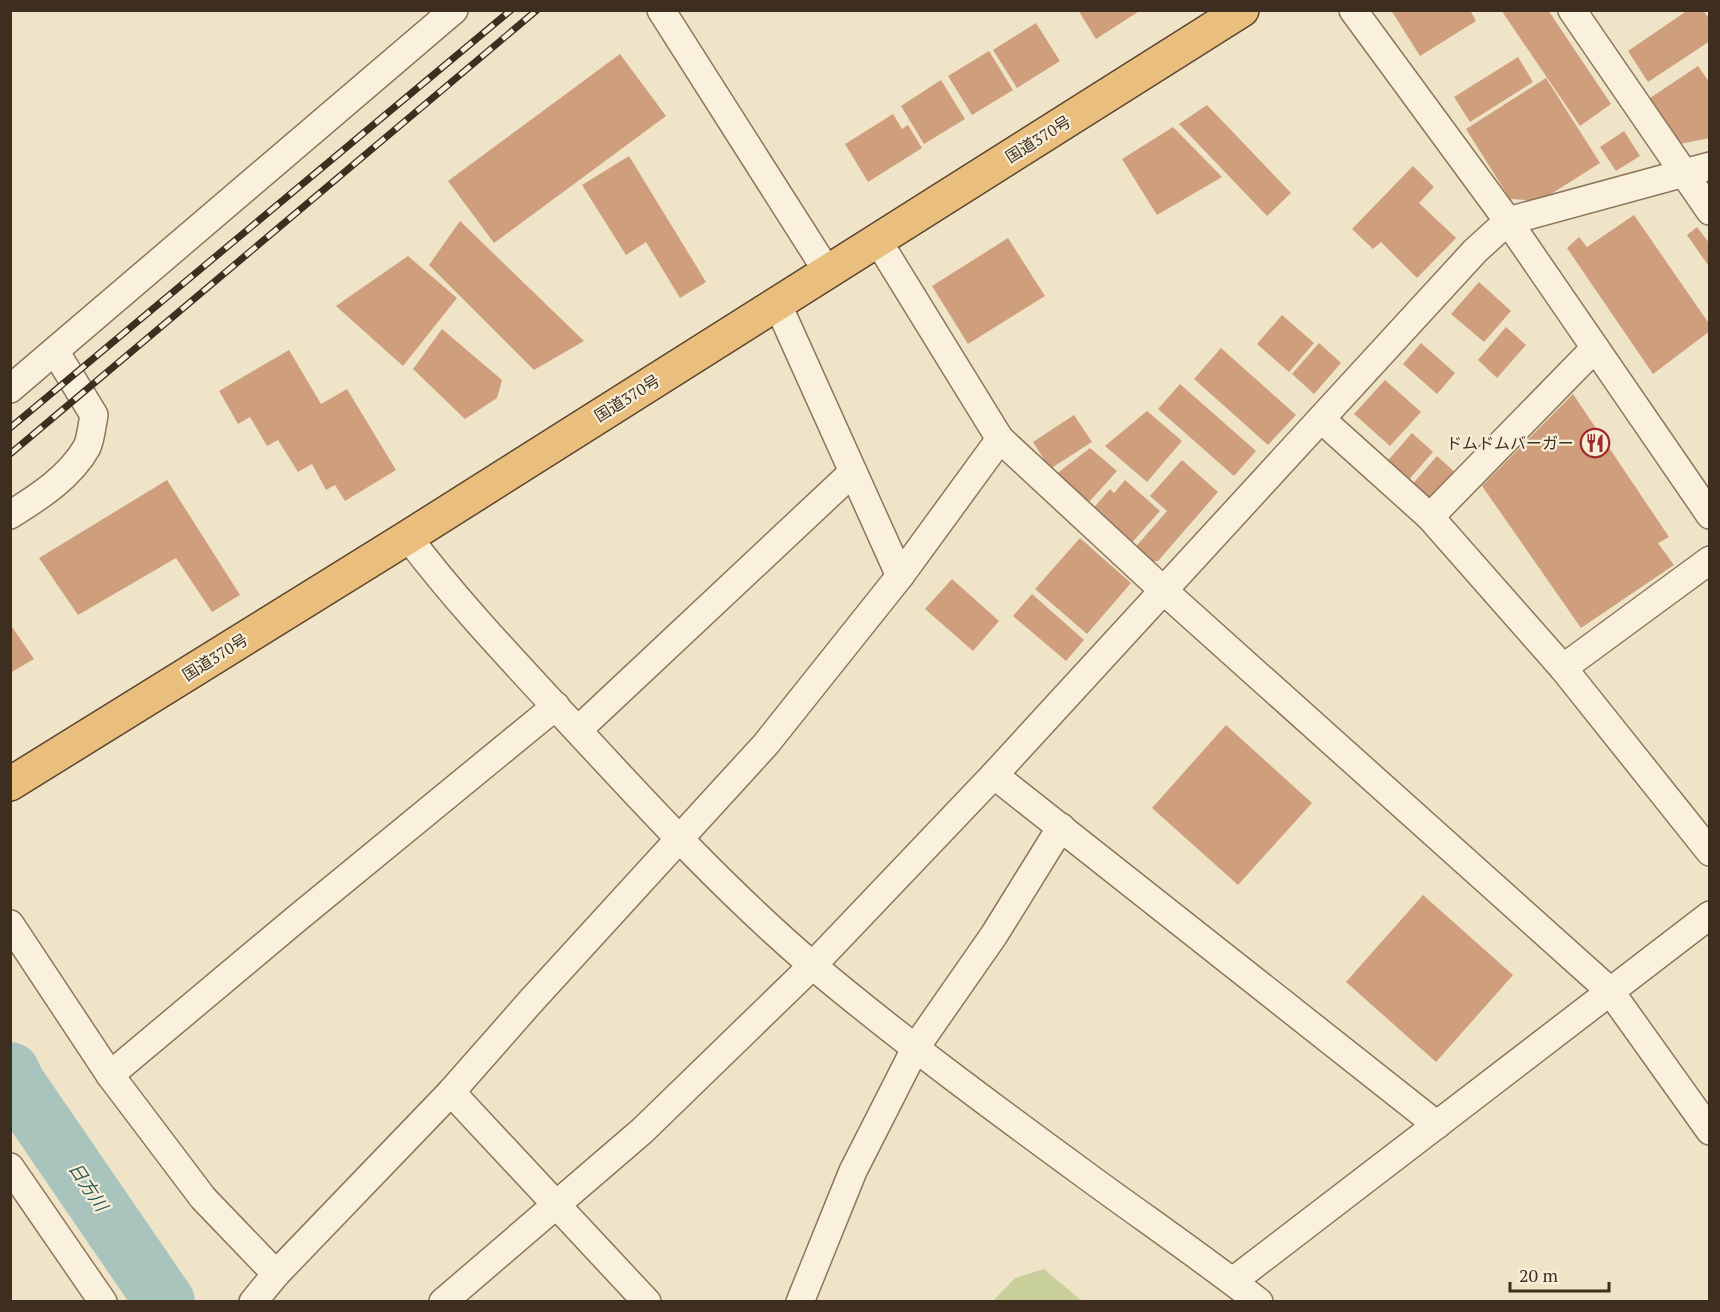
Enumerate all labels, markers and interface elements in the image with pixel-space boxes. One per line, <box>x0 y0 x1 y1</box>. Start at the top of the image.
street label: 国道370号 <box>1001 110 1075 168</box>
street label: 国道370号 <box>590 369 664 427</box>
restaurant icon: ドムドムバーガー <box>1579 427 1611 459</box>
place label: ドムドムバーガー <box>1446 432 1574 454</box>
street label: 国道370号 <box>178 628 252 686</box>
water label: 日方川 <box>64 1157 115 1217</box>
scale bar <box>1510 1255 1609 1293</box>
text: 20 m <box>1519 1263 1559 1287</box>

